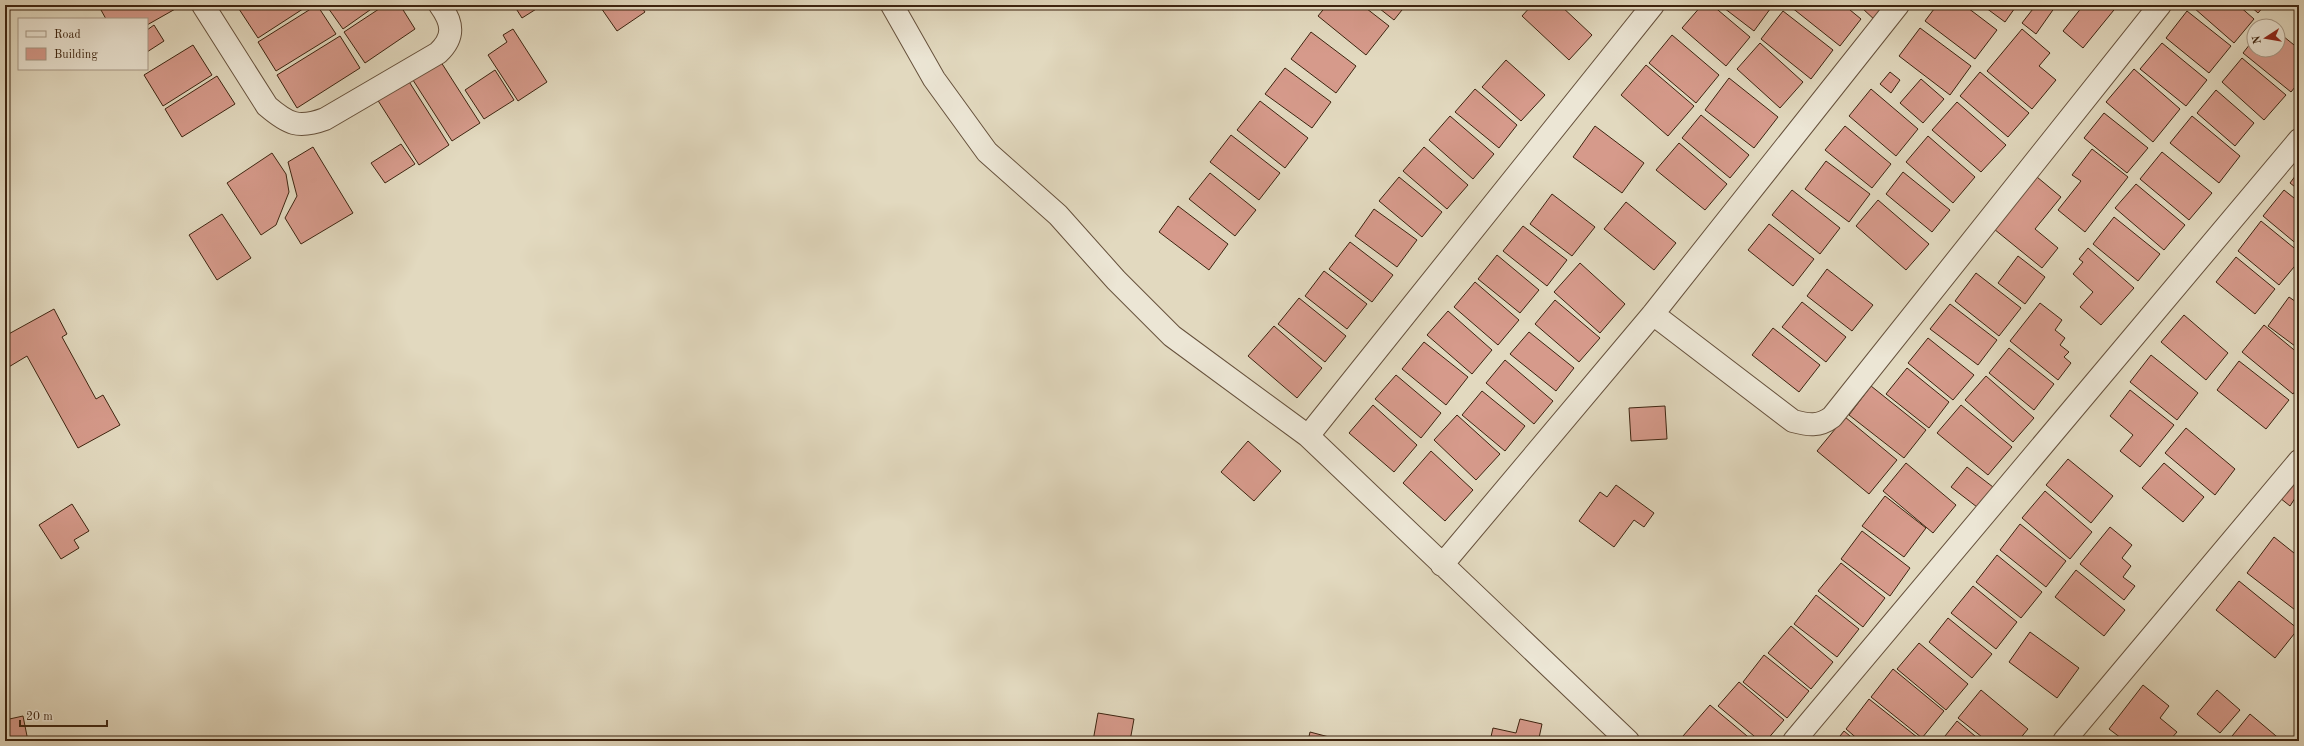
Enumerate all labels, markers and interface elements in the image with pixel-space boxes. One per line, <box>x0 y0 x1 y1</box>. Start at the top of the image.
legend <box>18 18 148 70</box>
north arrow <box>2246 18 2286 58</box>
text: Road <box>54 29 81 41</box>
text: N <box>2251 34 2264 45</box>
text: Building <box>54 49 98 61</box>
scale bar <box>20 702 107 728</box>
text: 20 m <box>26 711 53 723</box>

